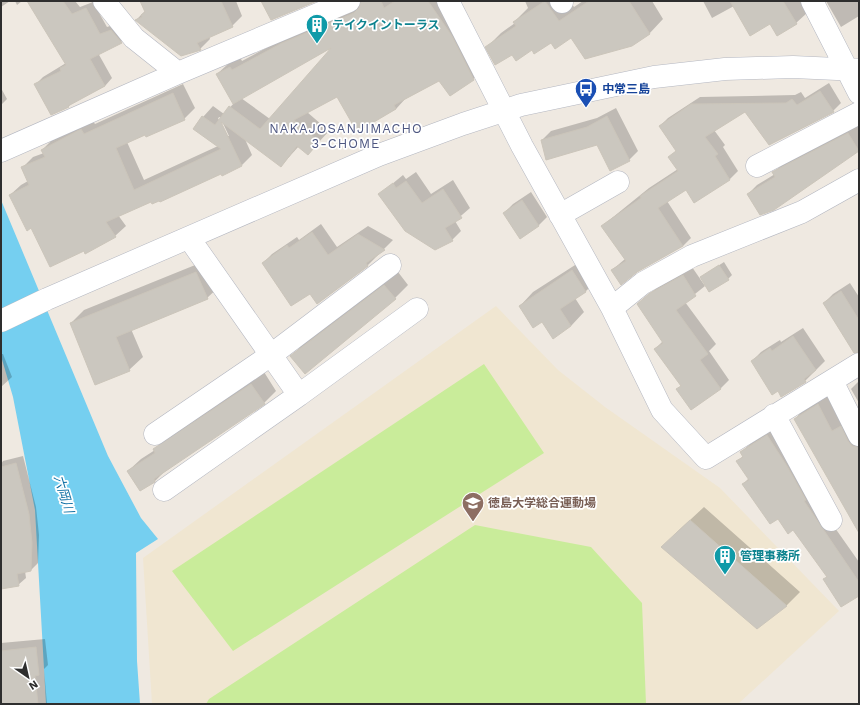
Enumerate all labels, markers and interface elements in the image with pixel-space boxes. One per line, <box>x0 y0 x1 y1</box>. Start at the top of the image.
building icon: テイクイントーラス <box>304 12 330 45</box>
place label: テイクイントーラス <box>332 18 440 32</box>
bus stop icon: 中常三島 <box>573 76 599 109</box>
place label: 中常三島 <box>602 82 650 96</box>
district label: NAKAJOSANJIMACHO 3-CHOME <box>269 121 423 151</box>
water label: 六岡川 <box>51 473 77 517</box>
school or university icon: 徳島大学総合運動場 <box>460 490 486 523</box>
place label: 徳島大学総合運動場 <box>488 496 596 510</box>
building icon: 管理事務所 <box>712 543 738 576</box>
place label: 管理事務所 <box>740 549 800 563</box>
north arrow <box>8 657 48 697</box>
text: N <box>26 677 40 693</box>

